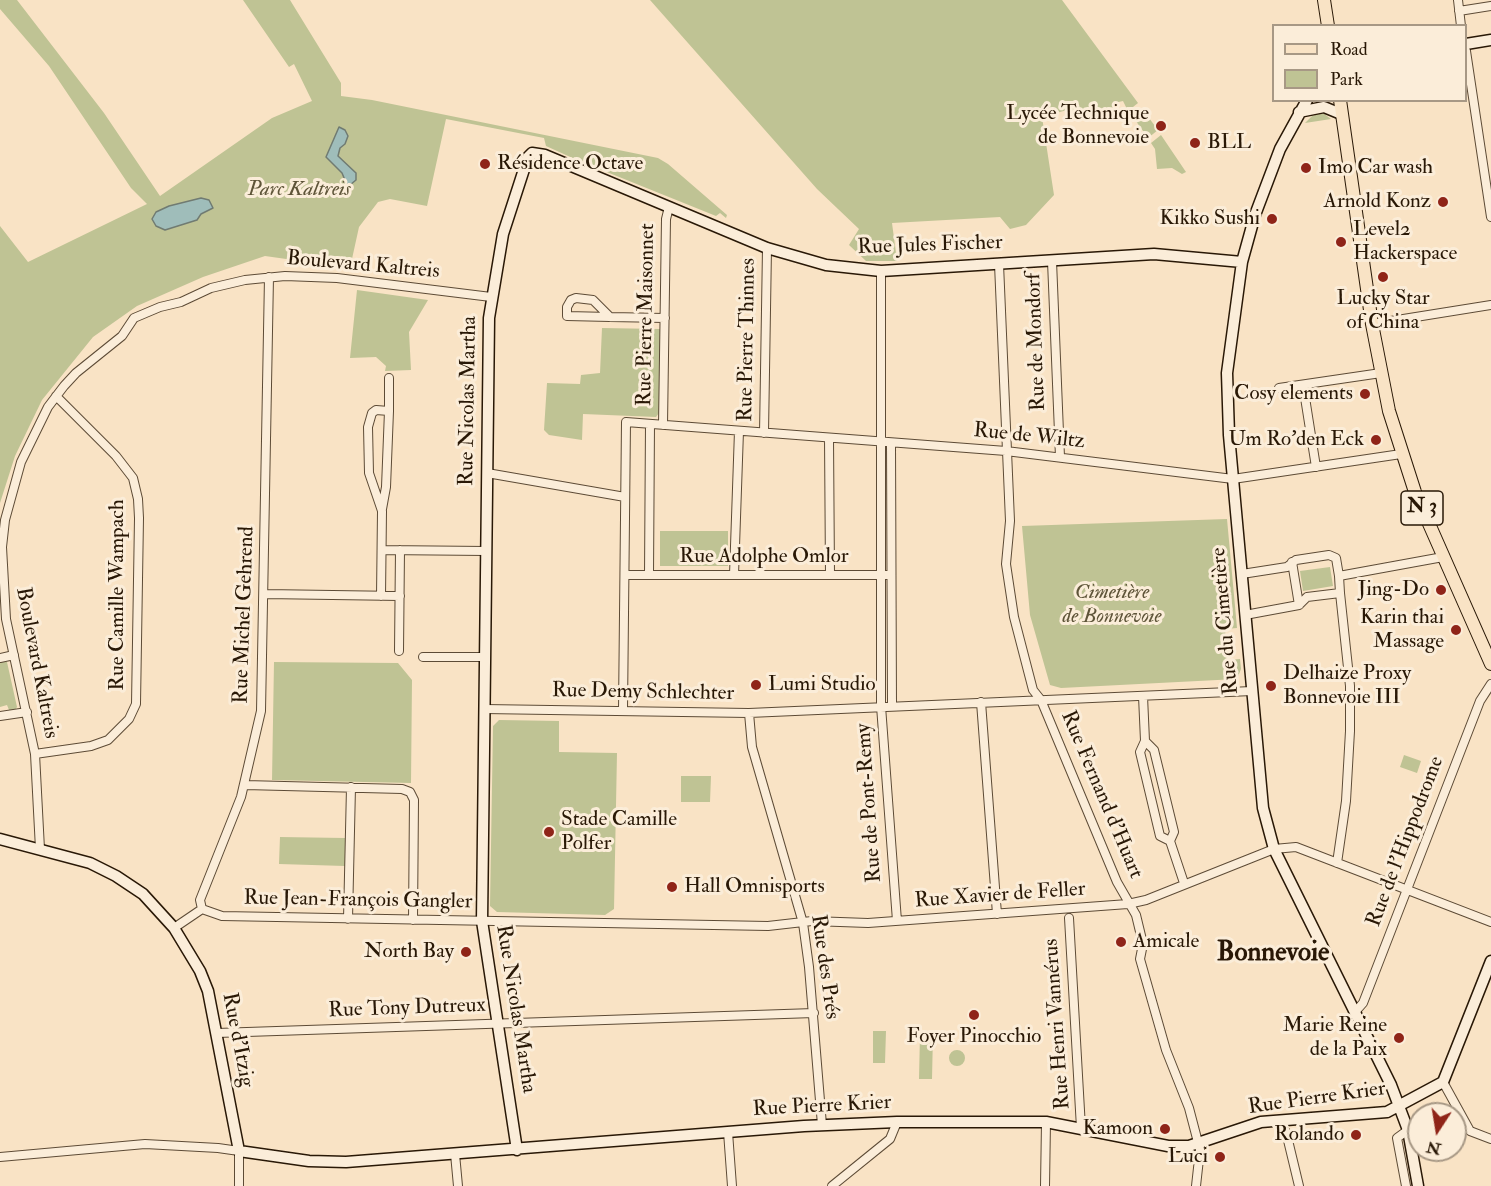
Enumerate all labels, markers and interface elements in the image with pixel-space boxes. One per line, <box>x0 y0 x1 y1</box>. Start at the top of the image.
legend <box>1272 24 1467 102</box>
text: Road <box>1330 38 1368 61</box>
text: Park <box>1330 68 1363 91</box>
place label: Lycée Technique de Bonnevoie <box>1006 101 1149 151</box>
marker: Lycée Technique de Bonnevoie <box>1154 119 1168 133</box>
place label: BLL <box>1207 130 1251 156</box>
marker: BLL <box>1188 136 1202 150</box>
place label: Résidence Octave <box>497 151 643 177</box>
place label: Imo Car wash <box>1318 155 1433 181</box>
marker: Résidence Octave <box>478 157 492 171</box>
marker: Imo Car wash <box>1299 161 1313 175</box>
park label: Parc Kaltreis <box>248 177 350 203</box>
place label: Arnold Konz <box>1324 189 1431 215</box>
marker: Arnold Konz <box>1436 195 1450 209</box>
place label: Kikko Sushi <box>1159 206 1260 232</box>
marker: Kikko Sushi <box>1265 212 1279 226</box>
place label: Level2 Hackerspace <box>1353 217 1457 267</box>
street label: Rue Pierre Maisonnet <box>633 223 661 407</box>
street label: Rue Jules Fischer <box>857 231 1003 261</box>
marker: Level2 Hackerspace <box>1334 235 1348 249</box>
street label: Boulevard Kaltreis <box>285 247 441 285</box>
street label: Rue Pierre Thinnes <box>734 258 762 422</box>
marker: Lucky Star of China <box>1376 270 1390 284</box>
street label: Rue de Mondorf <box>1022 272 1052 412</box>
place label: Lucky Star of China <box>1336 286 1430 336</box>
street label: Rue Nicolas Martha <box>455 316 483 486</box>
place label: Cosy elements <box>1234 381 1353 407</box>
marker: Cosy elements <box>1358 387 1372 401</box>
street label: Rue de Wiltz <box>972 419 1086 455</box>
place label: Um Ro'den Eck <box>1228 427 1364 453</box>
marker: Um Ro'den Eck <box>1369 433 1383 447</box>
road number: N 3 <box>1401 491 1443 525</box>
street label: Rue Camille Wampach <box>105 499 131 691</box>
street label: Rue Michel Gehrend <box>229 526 261 704</box>
street label: Rue Adolphe Omlor <box>679 544 849 570</box>
street label: Rue du Cimetière <box>1207 546 1245 696</box>
place label: Jing-Do <box>1358 577 1429 603</box>
park label: Cimetière de Bonnevoie <box>1062 580 1162 630</box>
marker: Jing-Do <box>1434 583 1448 597</box>
street label: Boulevard Kaltreis <box>9 585 63 741</box>
place label: Karin thai Massage <box>1360 605 1444 655</box>
marker: Karin thai Massage <box>1449 623 1463 637</box>
place label: Delhaize Proxy Bonnevoie III <box>1283 661 1411 711</box>
place label: Lumi Studio <box>768 672 876 698</box>
marker: Lumi Studio <box>749 678 763 692</box>
street label: Rue Demy Schlechter <box>552 679 734 707</box>
marker: Delhaize Proxy Bonnevoie III <box>1264 679 1278 693</box>
street label: Rue Fernand d'Huart <box>1054 707 1148 883</box>
street label: Rue de Pont-Remy <box>852 723 888 883</box>
street label: Rue de l'Hippodrome <box>1362 753 1450 931</box>
place label: Stade Camille Polfer <box>561 807 677 857</box>
marker: Stade Camille Polfer <box>542 825 556 839</box>
place label: Hall Omnisports <box>684 874 825 900</box>
street label: Rue Xavier de Feller <box>914 877 1086 915</box>
marker: Hall Omnisports <box>665 880 679 894</box>
street label: Rue Jean-François Gangler <box>243 886 473 916</box>
street label: Rue des Prés <box>804 913 844 1021</box>
street label: Rue Nicolas Martha <box>489 923 541 1095</box>
place label: Amicale <box>1133 929 1199 955</box>
marker: Amicale <box>1114 935 1128 949</box>
street label: Rue Henri Vannérus <box>1039 938 1077 1110</box>
district label: Bonnevoie <box>1217 938 1329 970</box>
place label: North Bay <box>364 939 454 965</box>
marker: North Bay <box>459 945 473 959</box>
street label: Rue d'Itzig <box>216 991 258 1089</box>
street label: Rue Tony Dutreux <box>328 994 486 1024</box>
marker: Foyer Pinocchio <box>967 1008 981 1022</box>
place label: Marie Reine de la Paix <box>1283 1013 1387 1063</box>
place label: Foyer Pinocchio <box>907 1024 1041 1050</box>
marker: Marie Reine de la Paix <box>1392 1031 1406 1045</box>
street label: Rue Pierre Krier <box>1247 1077 1387 1121</box>
street label: Rue Pierre Krier <box>752 1091 892 1123</box>
north arrow <box>1407 1102 1467 1162</box>
place label: Kamoon <box>1082 1116 1153 1142</box>
marker: Kamoon <box>1158 1122 1172 1136</box>
place label: Rolando <box>1274 1122 1344 1148</box>
marker: Rolando <box>1349 1128 1363 1142</box>
text: N <box>1425 1136 1443 1159</box>
place label: Luci <box>1168 1144 1208 1170</box>
marker: Luci <box>1213 1150 1227 1164</box>

